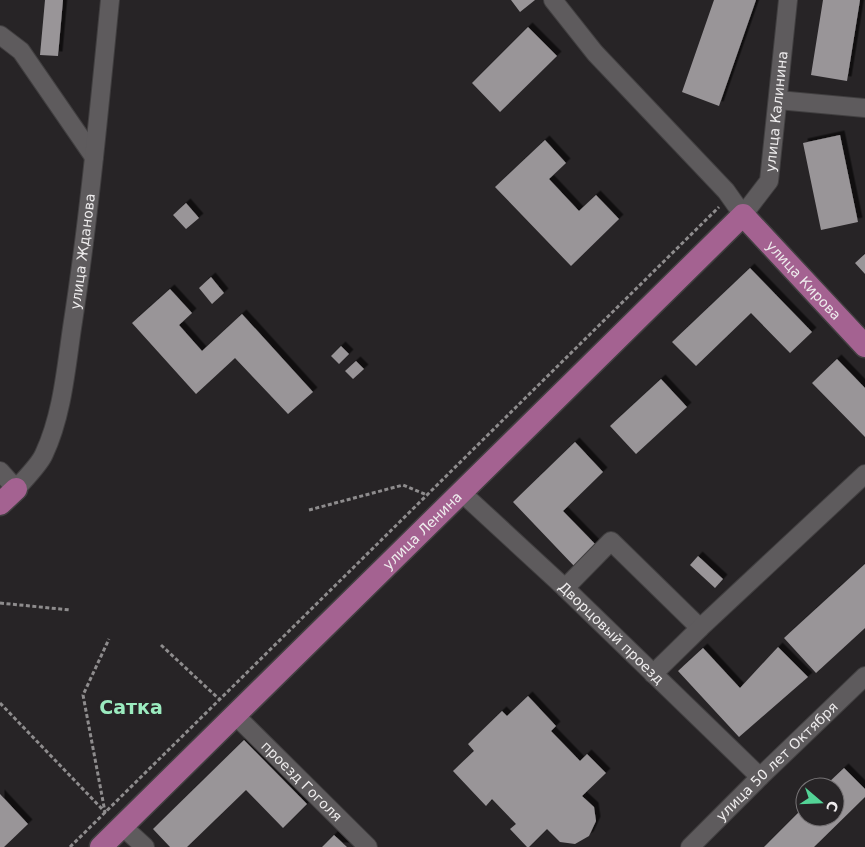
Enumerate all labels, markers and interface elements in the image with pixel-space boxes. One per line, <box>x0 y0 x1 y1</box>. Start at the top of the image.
street label: улица Калинина <box>762 50 791 173</box>
street label: улица Жданова <box>67 192 98 310</box>
street label: улица Кирова <box>763 237 844 323</box>
street label: улица Ленина <box>380 488 465 573</box>
street label: Дворцовый проезд <box>555 578 667 687</box>
district label: Сатка <box>99 696 163 718</box>
street label: улица 50 лет Октября <box>713 699 841 824</box>
street label: проезд Гоголя <box>258 738 345 825</box>
north arrow <box>795 777 845 827</box>
text: С <box>823 799 842 814</box>

